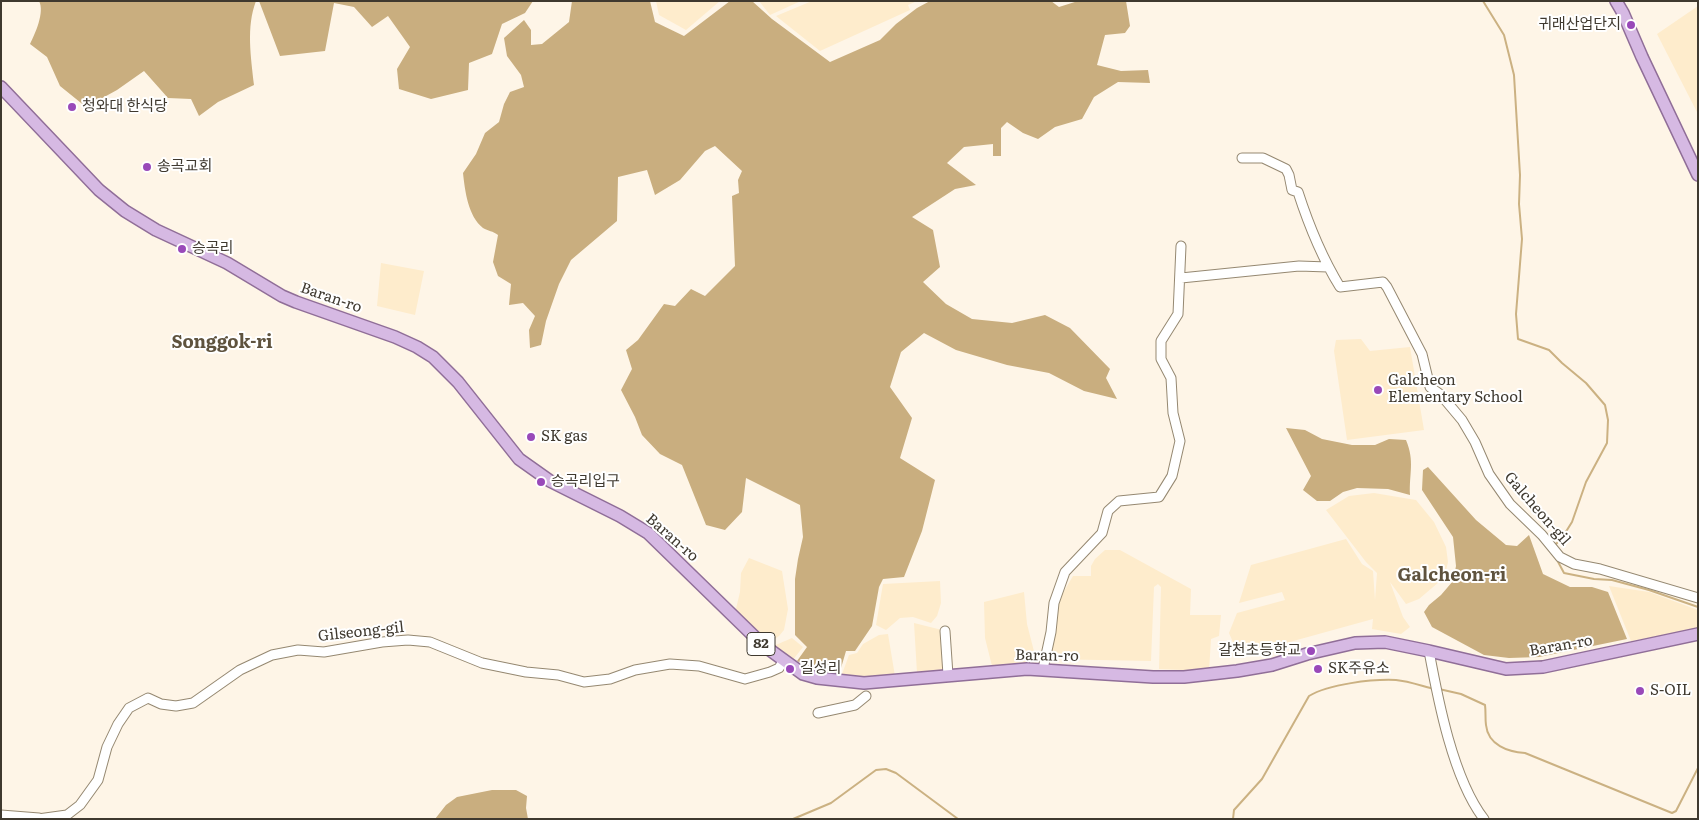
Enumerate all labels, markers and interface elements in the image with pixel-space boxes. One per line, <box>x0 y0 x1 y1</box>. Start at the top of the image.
place label: 귀래산업단지 <box>1538 16 1621 34</box>
marker: 귀래산업단지 <box>1625 19 1637 31</box>
place label: 청와대 한식당 <box>82 98 168 116</box>
marker: 청와대 한식당 <box>66 101 78 113</box>
place label: 송곡교회 <box>157 158 212 176</box>
marker: 송곡교회 <box>141 161 153 173</box>
place label: 승곡리 <box>192 240 233 258</box>
marker: 승곡리 <box>176 243 188 255</box>
street label: Baran-ro <box>298 279 364 317</box>
district label: Songgok-ri <box>171 332 273 354</box>
place label: Galcheon Elementary School <box>1388 372 1523 407</box>
marker: Galcheon Elementary School <box>1372 384 1384 396</box>
place label: SK gas <box>541 428 587 446</box>
marker: SK gas <box>525 431 537 443</box>
street label: Galcheon-gil <box>1500 469 1574 549</box>
place label: 승곡리입구 <box>551 473 620 491</box>
marker: 승곡리입구 <box>535 476 547 488</box>
street label: Baran-ro <box>642 510 702 566</box>
district label: Galcheon-ri <box>1398 565 1506 587</box>
street label: Gilseong-gil <box>317 619 405 645</box>
street label: Baran-ro <box>1528 632 1594 660</box>
road number: 82 <box>747 633 775 656</box>
place label: 갈천초등학교 <box>1218 642 1301 660</box>
marker: 갈천초등학교 <box>1305 645 1317 657</box>
street label: Baran-ro <box>1015 646 1079 666</box>
place label: 길성리 <box>800 660 841 678</box>
place label: SK주유소 <box>1328 660 1390 678</box>
marker: 길성리 <box>784 663 796 675</box>
marker: SK주유소 <box>1312 663 1324 675</box>
place label: S-OIL <box>1650 682 1691 700</box>
marker: S-OIL <box>1634 685 1646 697</box>

